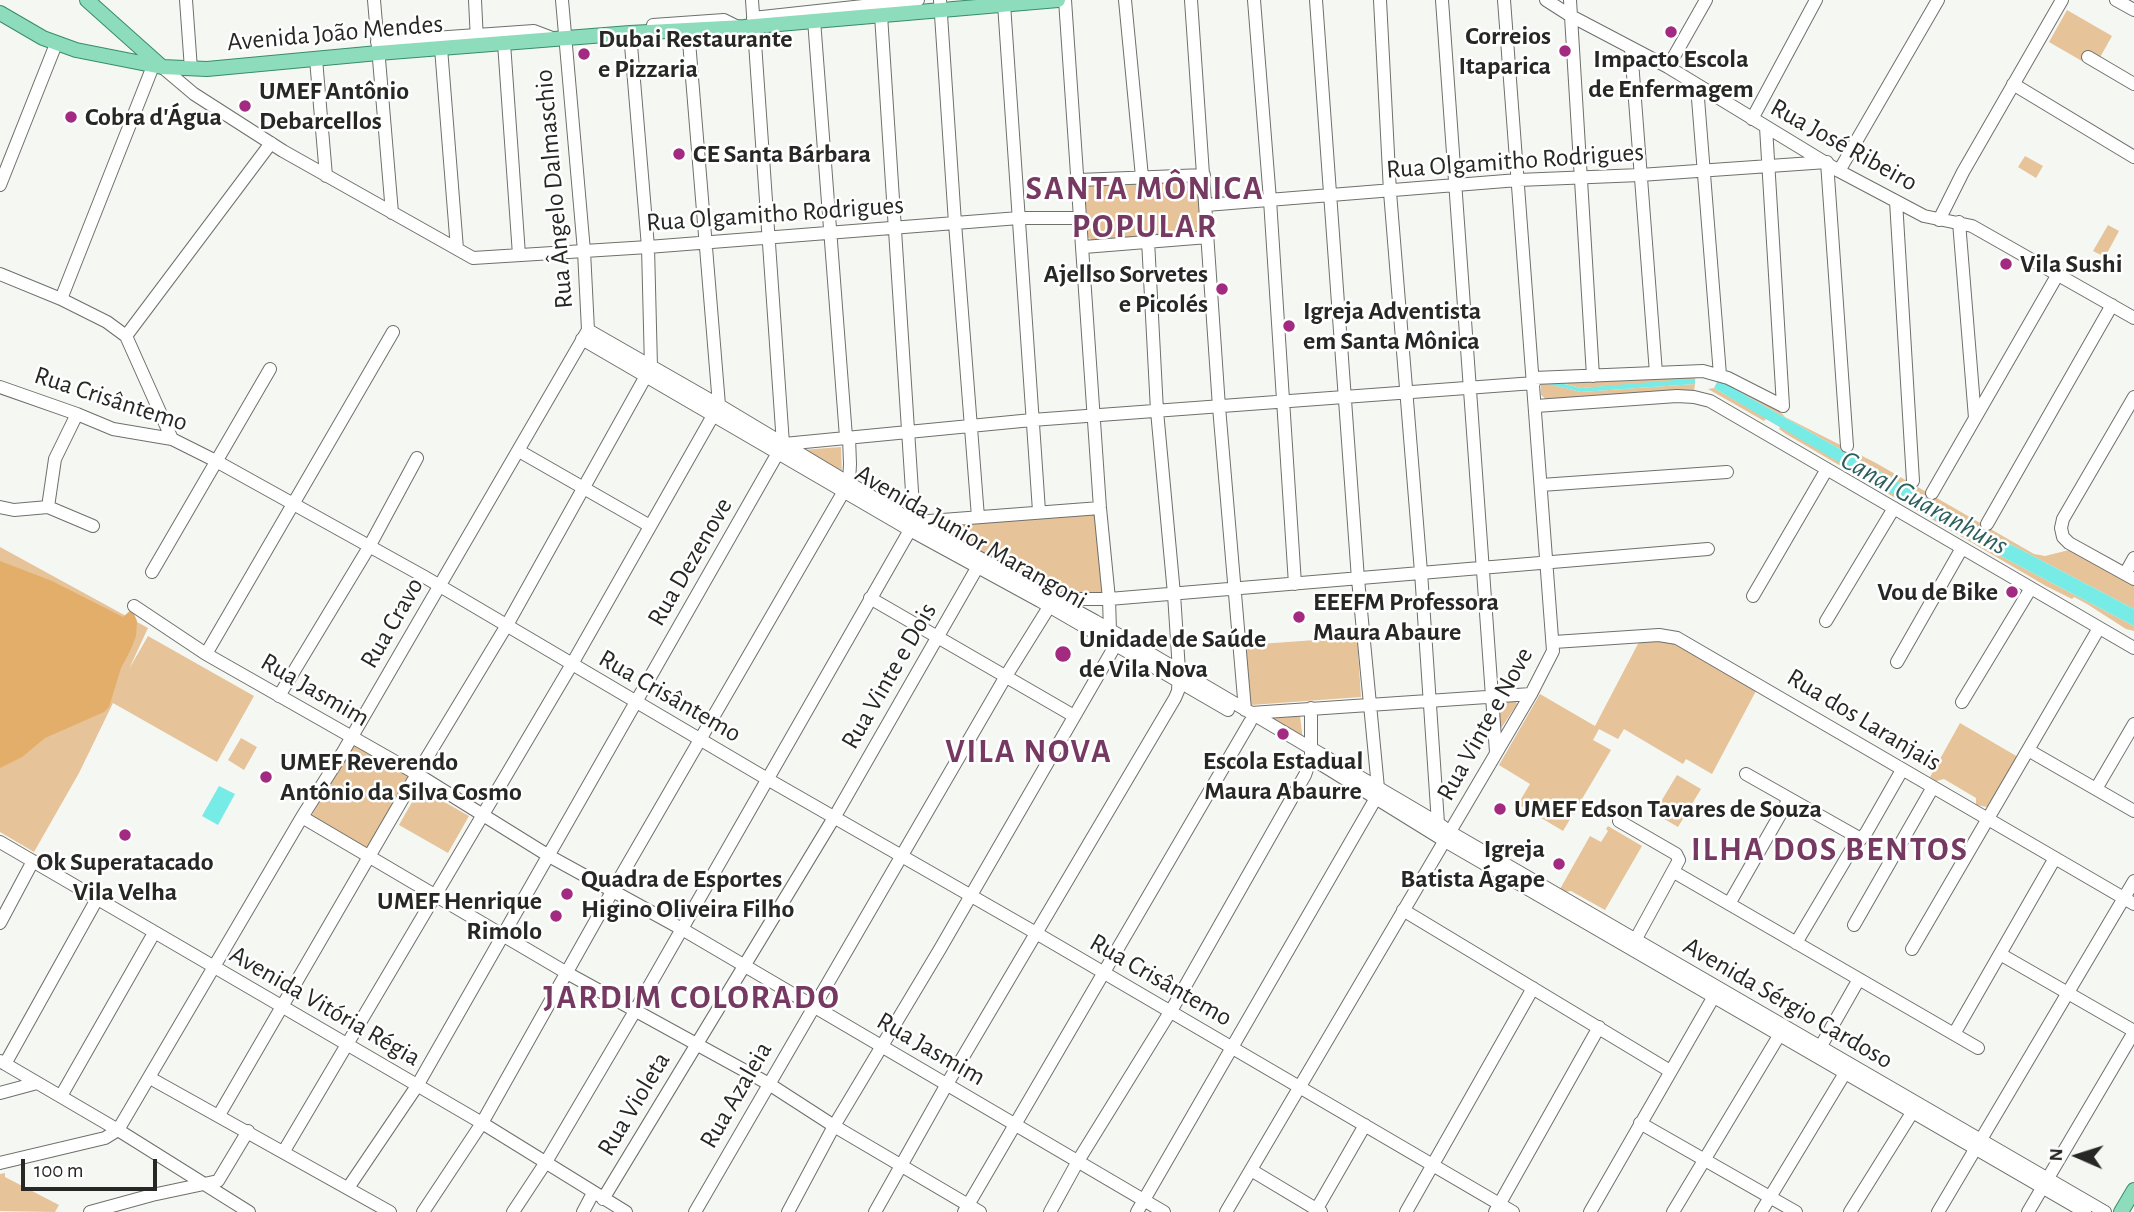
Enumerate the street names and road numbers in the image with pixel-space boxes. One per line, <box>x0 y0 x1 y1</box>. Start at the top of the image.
street label: Avenida João Mendes <box>226 8 444 58</box>
street label: Rua Ângelo Dalmaschio <box>528 68 580 310</box>
street label: Rua José Ribeiro <box>1765 92 1923 198</box>
street label: Rua Olgamitho Rodrigues <box>1385 136 1645 186</box>
street label: Rua Olgamitho Rodrigues <box>645 189 905 239</box>
street label: Rua Crisântemo <box>30 360 192 438</box>
street label: Avenida Junior Marangoni <box>850 458 1092 616</box>
street label: Rua Dezenove <box>641 492 739 632</box>
street label: Rua Cravo <box>354 572 430 674</box>
street label: Rua Vinte e Dois <box>835 597 943 755</box>
street label: Rua Vinte e Nove <box>1430 642 1540 806</box>
street label: Rua Crisântemo <box>593 643 747 749</box>
street label: Rua Jasmim <box>255 646 375 734</box>
street label: Rua dos Laranjais <box>1781 662 1947 778</box>
street label: Rua Crisântemo <box>1084 927 1238 1033</box>
street label: Avenida Sérgio Cardoso <box>1678 930 1898 1076</box>
street label: Avenida Vitória Régia <box>224 939 426 1073</box>
street label: Rua Jasmim <box>871 1005 991 1093</box>
street label: Rua Azaleia <box>693 1036 779 1154</box>
street label: Rua Violeta <box>591 1046 677 1162</box>

